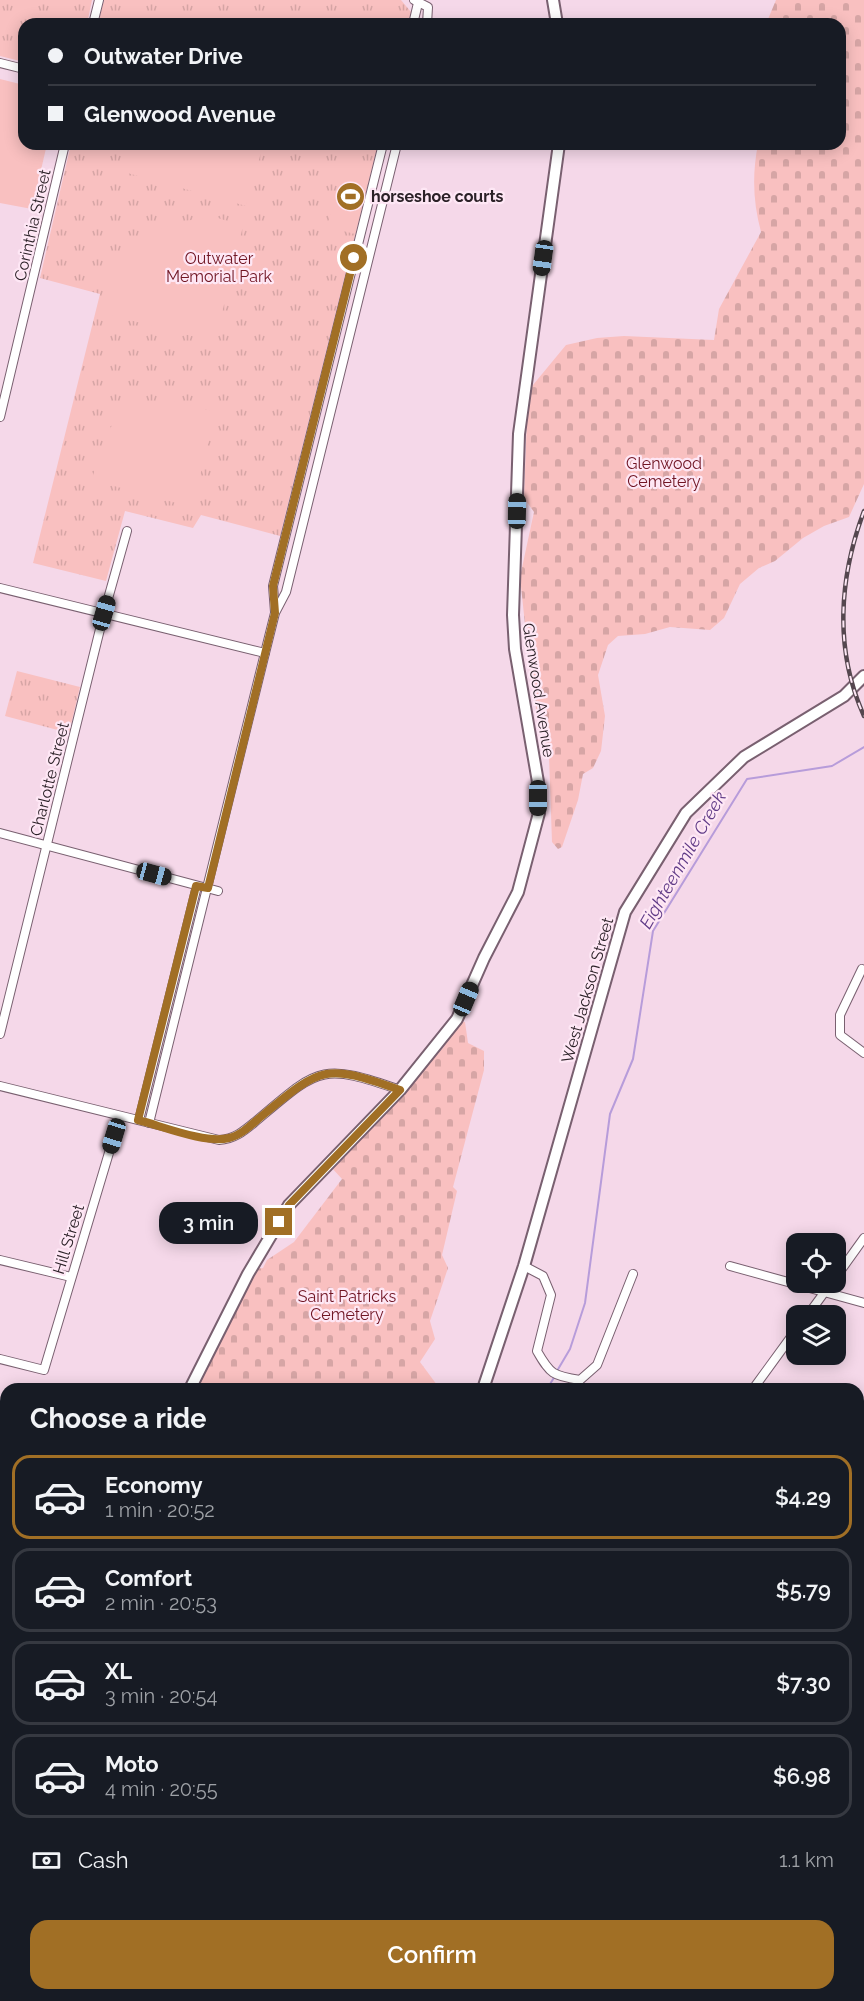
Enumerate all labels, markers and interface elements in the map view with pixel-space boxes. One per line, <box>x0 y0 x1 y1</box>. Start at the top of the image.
text: Outwater Drive <box>84 43 243 69</box>
text: Glenwood Avenue <box>84 101 276 127</box>
street label: Corinthia Street <box>10 167 55 283</box>
sports icon: horseshoe courts <box>334 180 366 212</box>
place label: horseshoe courts <box>371 187 504 206</box>
car <box>532 239 554 277</box>
route start <box>340 244 367 271</box>
park label: Outwater Memorial Park <box>166 249 272 286</box>
park label: Glenwood Cemetery <box>626 454 702 491</box>
car <box>508 493 526 529</box>
car <box>90 593 118 633</box>
street label: Glenwood Avenue <box>519 622 559 759</box>
street label: Charlotte Street <box>26 720 73 838</box>
car <box>529 780 547 816</box>
water label: Eighteenmile Creek <box>635 787 731 932</box>
car <box>134 861 174 887</box>
street label: West Jackson Street <box>558 915 618 1065</box>
car <box>451 979 481 1019</box>
car <box>100 1116 128 1156</box>
street label: Hill Street <box>49 1201 88 1276</box>
callout: 3 min <box>159 1201 258 1243</box>
route end <box>265 1208 292 1235</box>
text: 3 min <box>183 1211 234 1235</box>
map controls <box>786 1233 846 1365</box>
button: locate <box>786 1233 846 1293</box>
park label: Saint Patricks Cemetery <box>298 1287 397 1324</box>
button: layers <box>786 1305 846 1365</box>
text: Choose a ride <box>30 1403 206 1434</box>
icon: car <box>33 1470 87 1524</box>
text: Economy <box>105 1472 203 1498</box>
text: $4.29 <box>775 1484 831 1510</box>
text: 1 min · 20:52 <box>105 1498 215 1522</box>
icon: car <box>33 1563 87 1617</box>
text: Comfort <box>105 1565 192 1591</box>
text: $5.79 <box>776 1577 831 1603</box>
text: 2 min · 20:53 <box>105 1591 217 1615</box>
icon: car <box>33 1656 87 1710</box>
text: XL <box>105 1658 132 1684</box>
text: $7.30 <box>776 1670 831 1696</box>
text: 3 min · 20:54 <box>105 1684 217 1708</box>
icon: car <box>33 1749 87 1803</box>
text: Moto <box>105 1751 159 1777</box>
text: $6.98 <box>773 1763 831 1789</box>
text: 4 min · 20:55 <box>105 1777 218 1801</box>
icon: cash <box>30 1844 63 1877</box>
text: Cash <box>78 1847 129 1873</box>
text: 1.1 km <box>779 1848 834 1872</box>
button: Confirm <box>30 1920 834 1989</box>

